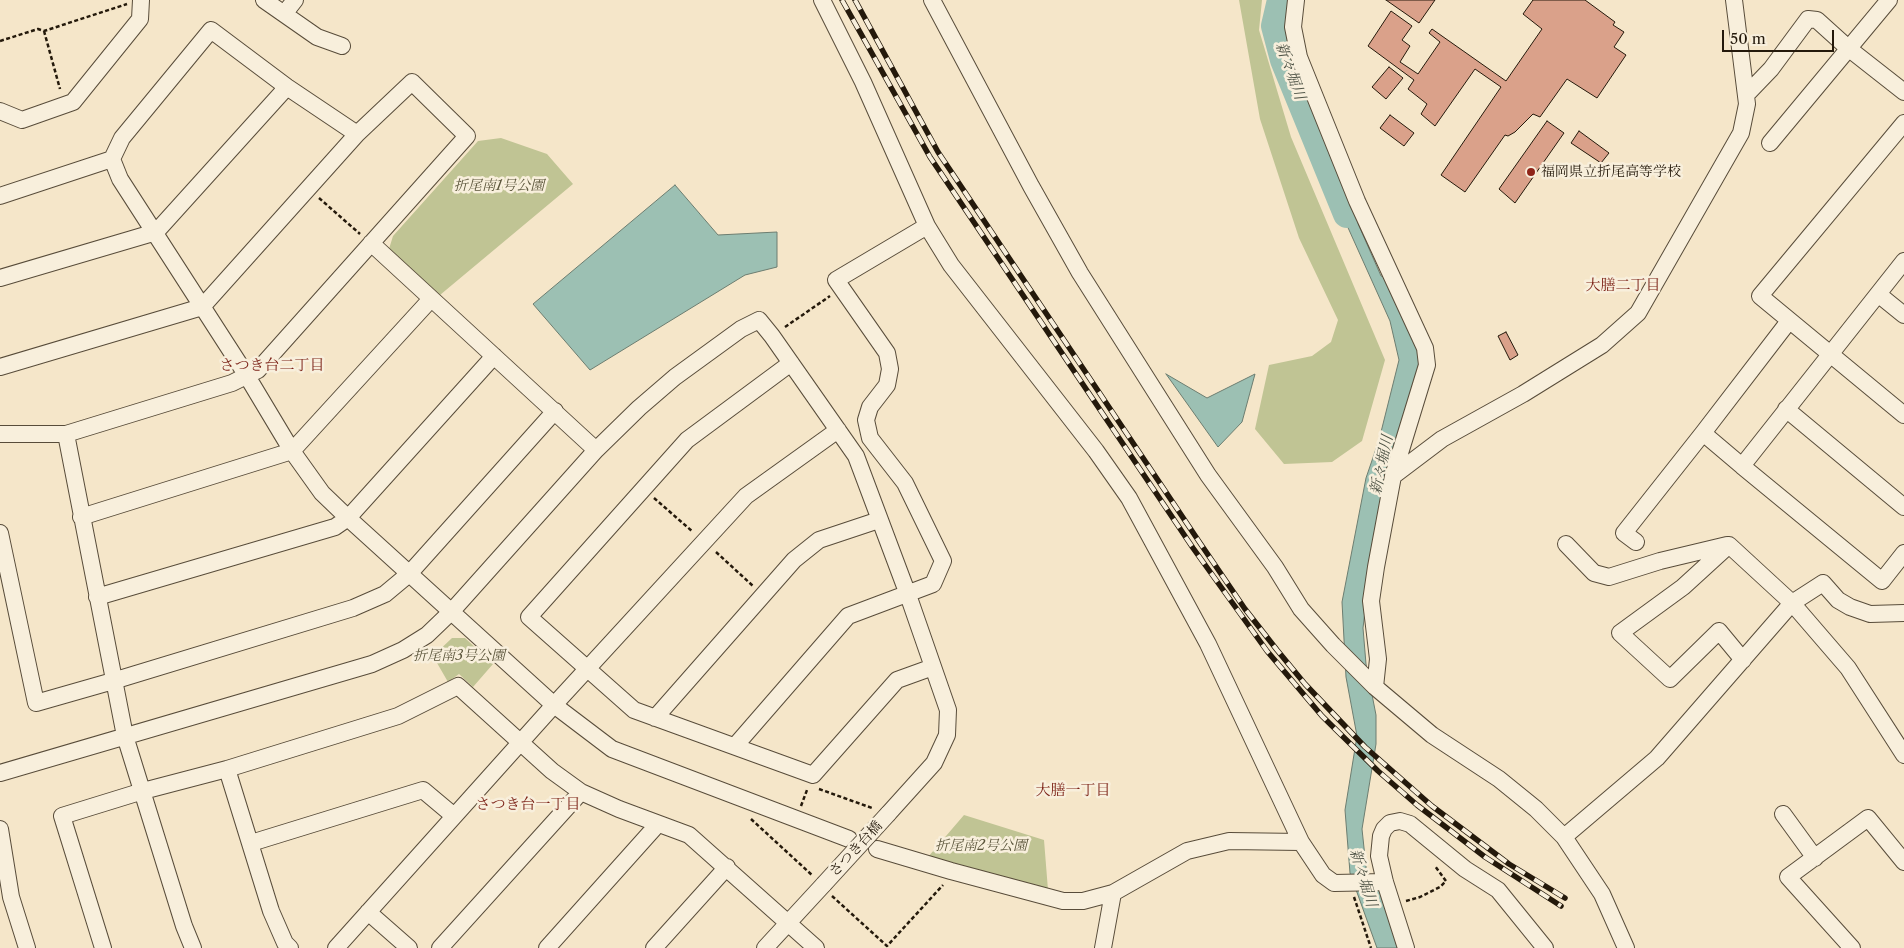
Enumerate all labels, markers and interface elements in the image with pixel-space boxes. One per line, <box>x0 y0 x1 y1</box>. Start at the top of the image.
scale bar <box>1724 20 1836 52</box>
text: 50 m <box>1730 29 1766 48</box>
water label: 新々堀川 <box>1271 40 1309 102</box>
place label: 福岡県立折尾高等学校 <box>1541 164 1681 180</box>
marker: 福岡県立折尾高等学校 <box>1525 166 1537 178</box>
park label: 折尾南1号公園 <box>454 178 544 194</box>
district label: 大膳二丁目 <box>1586 277 1660 295</box>
district label: さつき台二丁目 <box>220 357 324 375</box>
water label: 新々堀川 <box>1367 434 1397 496</box>
park label: 折尾南3号公園 <box>413 648 505 664</box>
district label: 大膳一丁目 <box>1036 782 1110 800</box>
district label: さつき台一丁目 <box>476 796 580 814</box>
street label: さつき台橋 <box>826 818 886 880</box>
park label: 折尾南2号公園 <box>935 838 1027 854</box>
water label: 新々堀川 <box>1346 847 1380 909</box>

